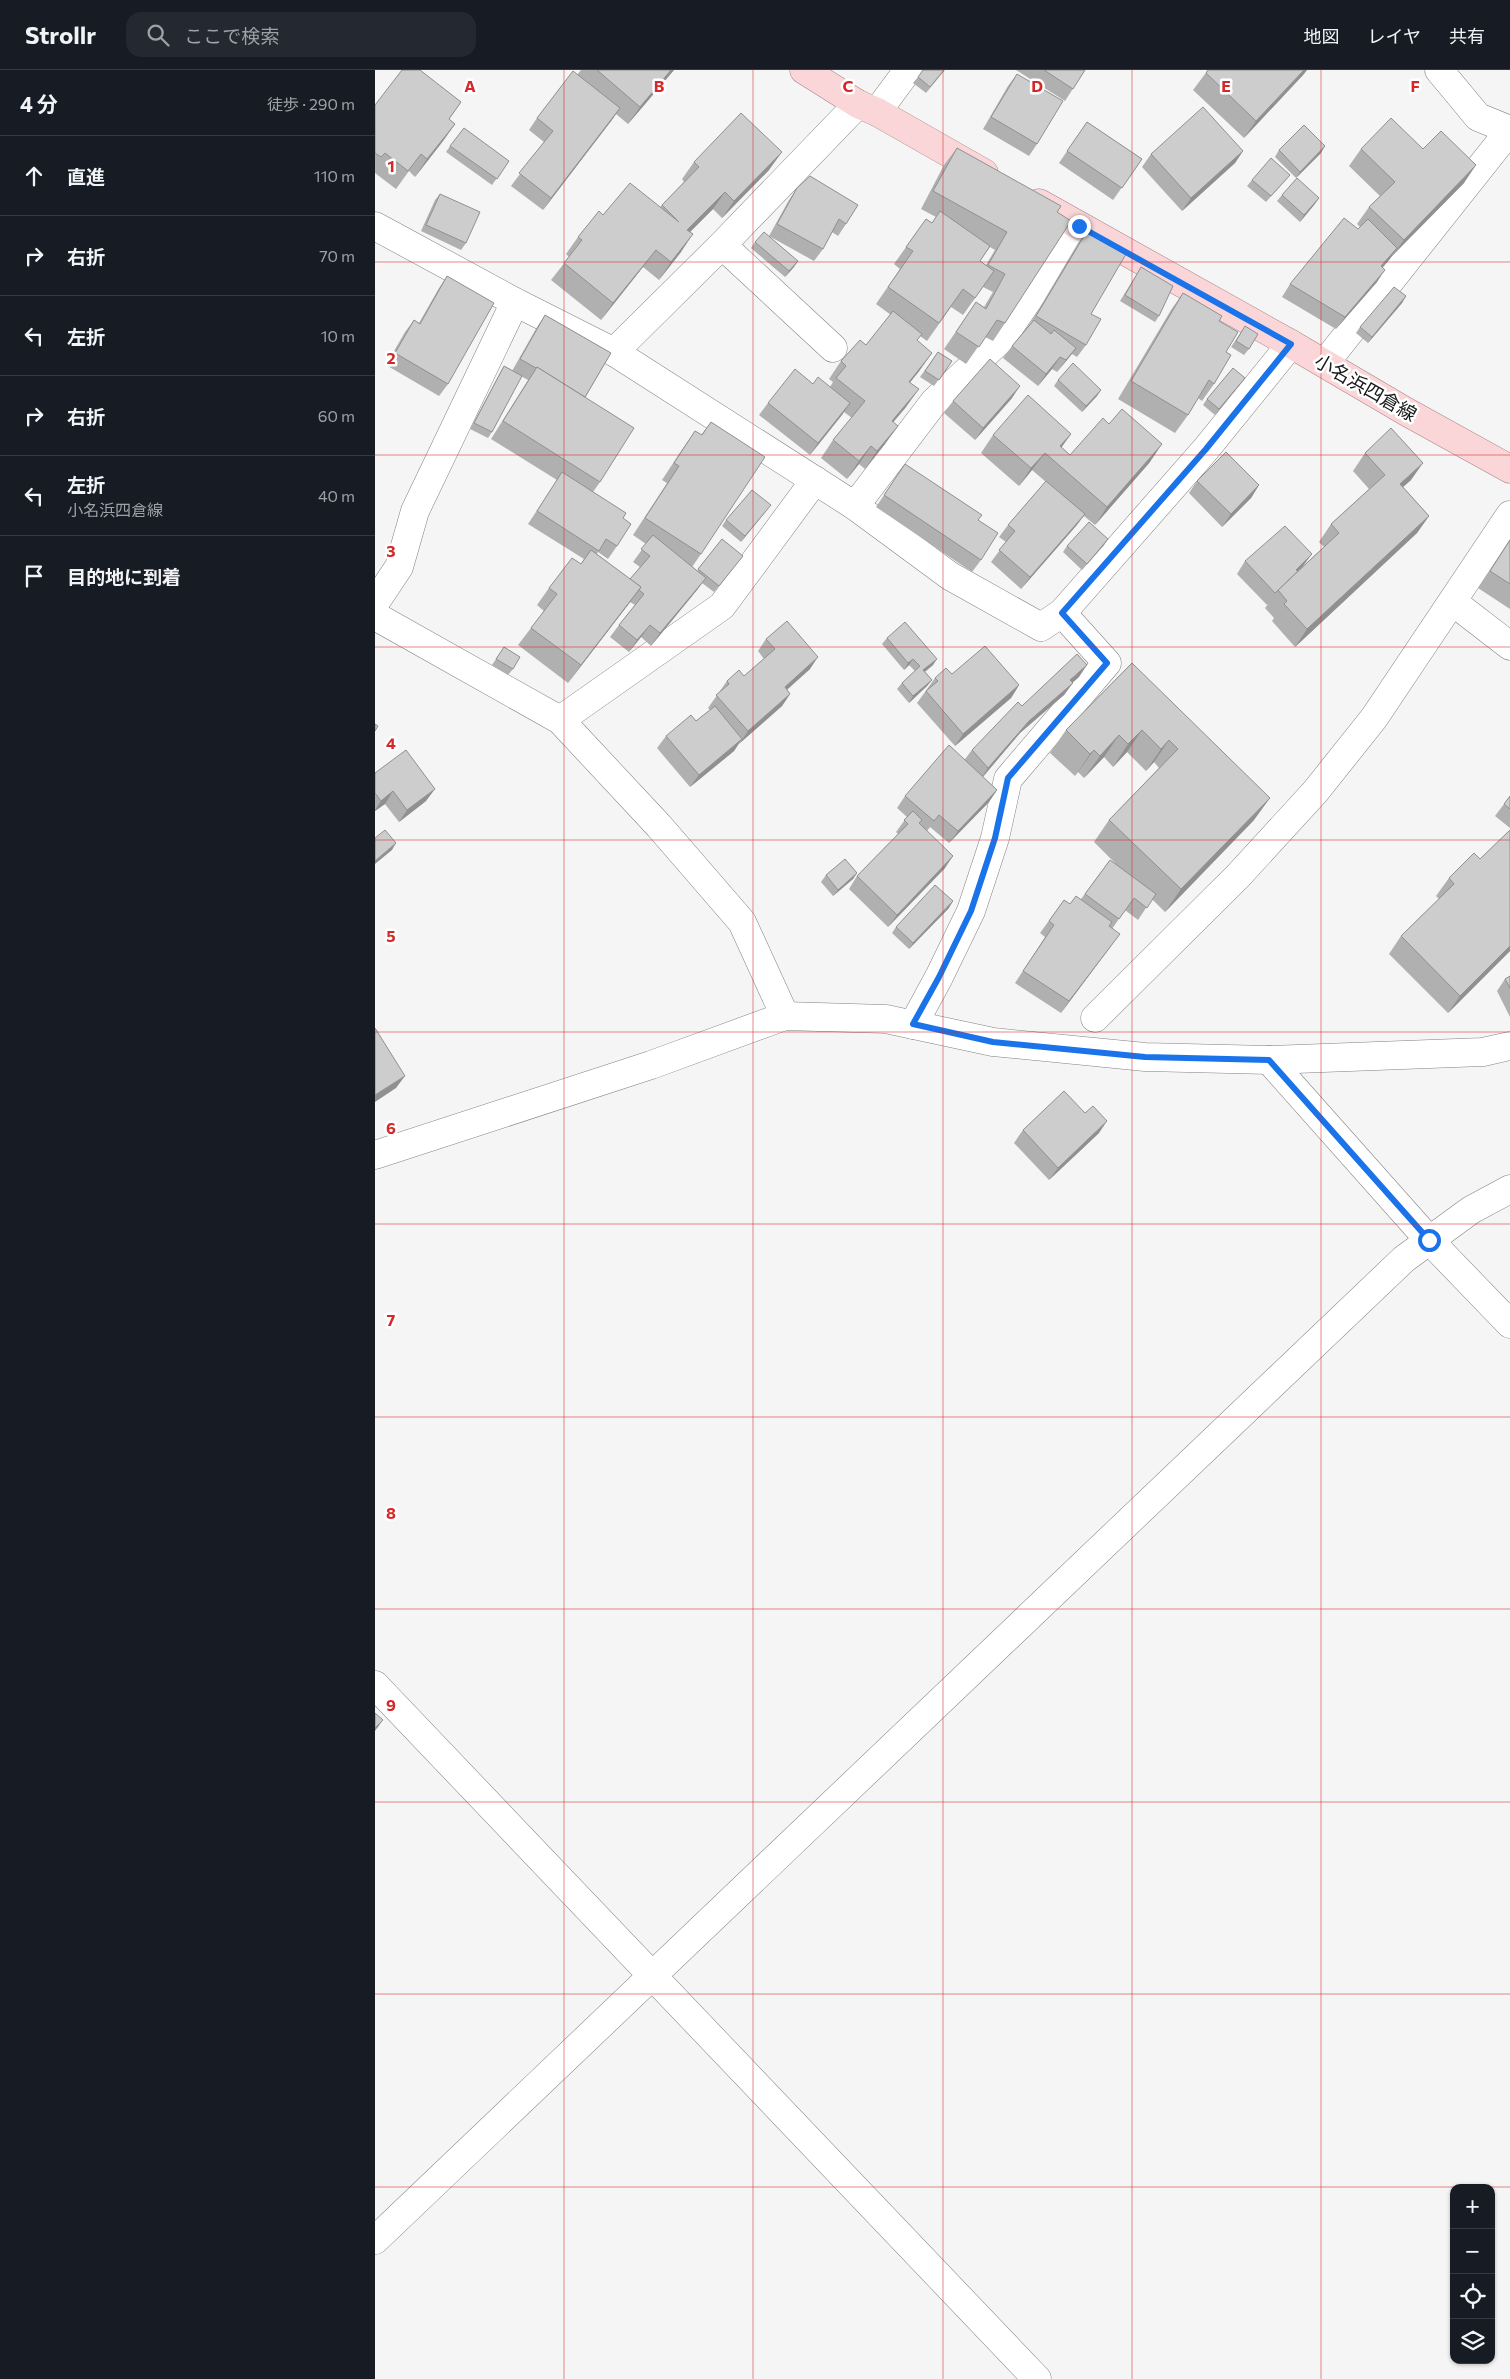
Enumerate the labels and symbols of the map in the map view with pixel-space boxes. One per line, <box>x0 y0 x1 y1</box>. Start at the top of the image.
text: A <box>464 76 476 95</box>
text: B <box>654 76 665 95</box>
text: C <box>843 76 854 95</box>
text: D <box>1031 76 1043 95</box>
text: E <box>1221 76 1231 95</box>
text: F <box>1410 76 1420 95</box>
text: 1 <box>387 156 395 175</box>
route end <box>1068 215 1091 238</box>
text: 2 <box>386 348 396 367</box>
street label: 小名浜四倉線 <box>1311 349 1421 425</box>
text: 3 <box>386 541 396 560</box>
text: 4 <box>386 733 396 752</box>
text: 5 <box>386 926 396 945</box>
text: 6 <box>386 1118 396 1137</box>
route start <box>1418 1229 1441 1252</box>
text: 7 <box>387 1310 396 1329</box>
text: 8 <box>386 1503 396 1522</box>
text: 9 <box>386 1695 396 1714</box>

